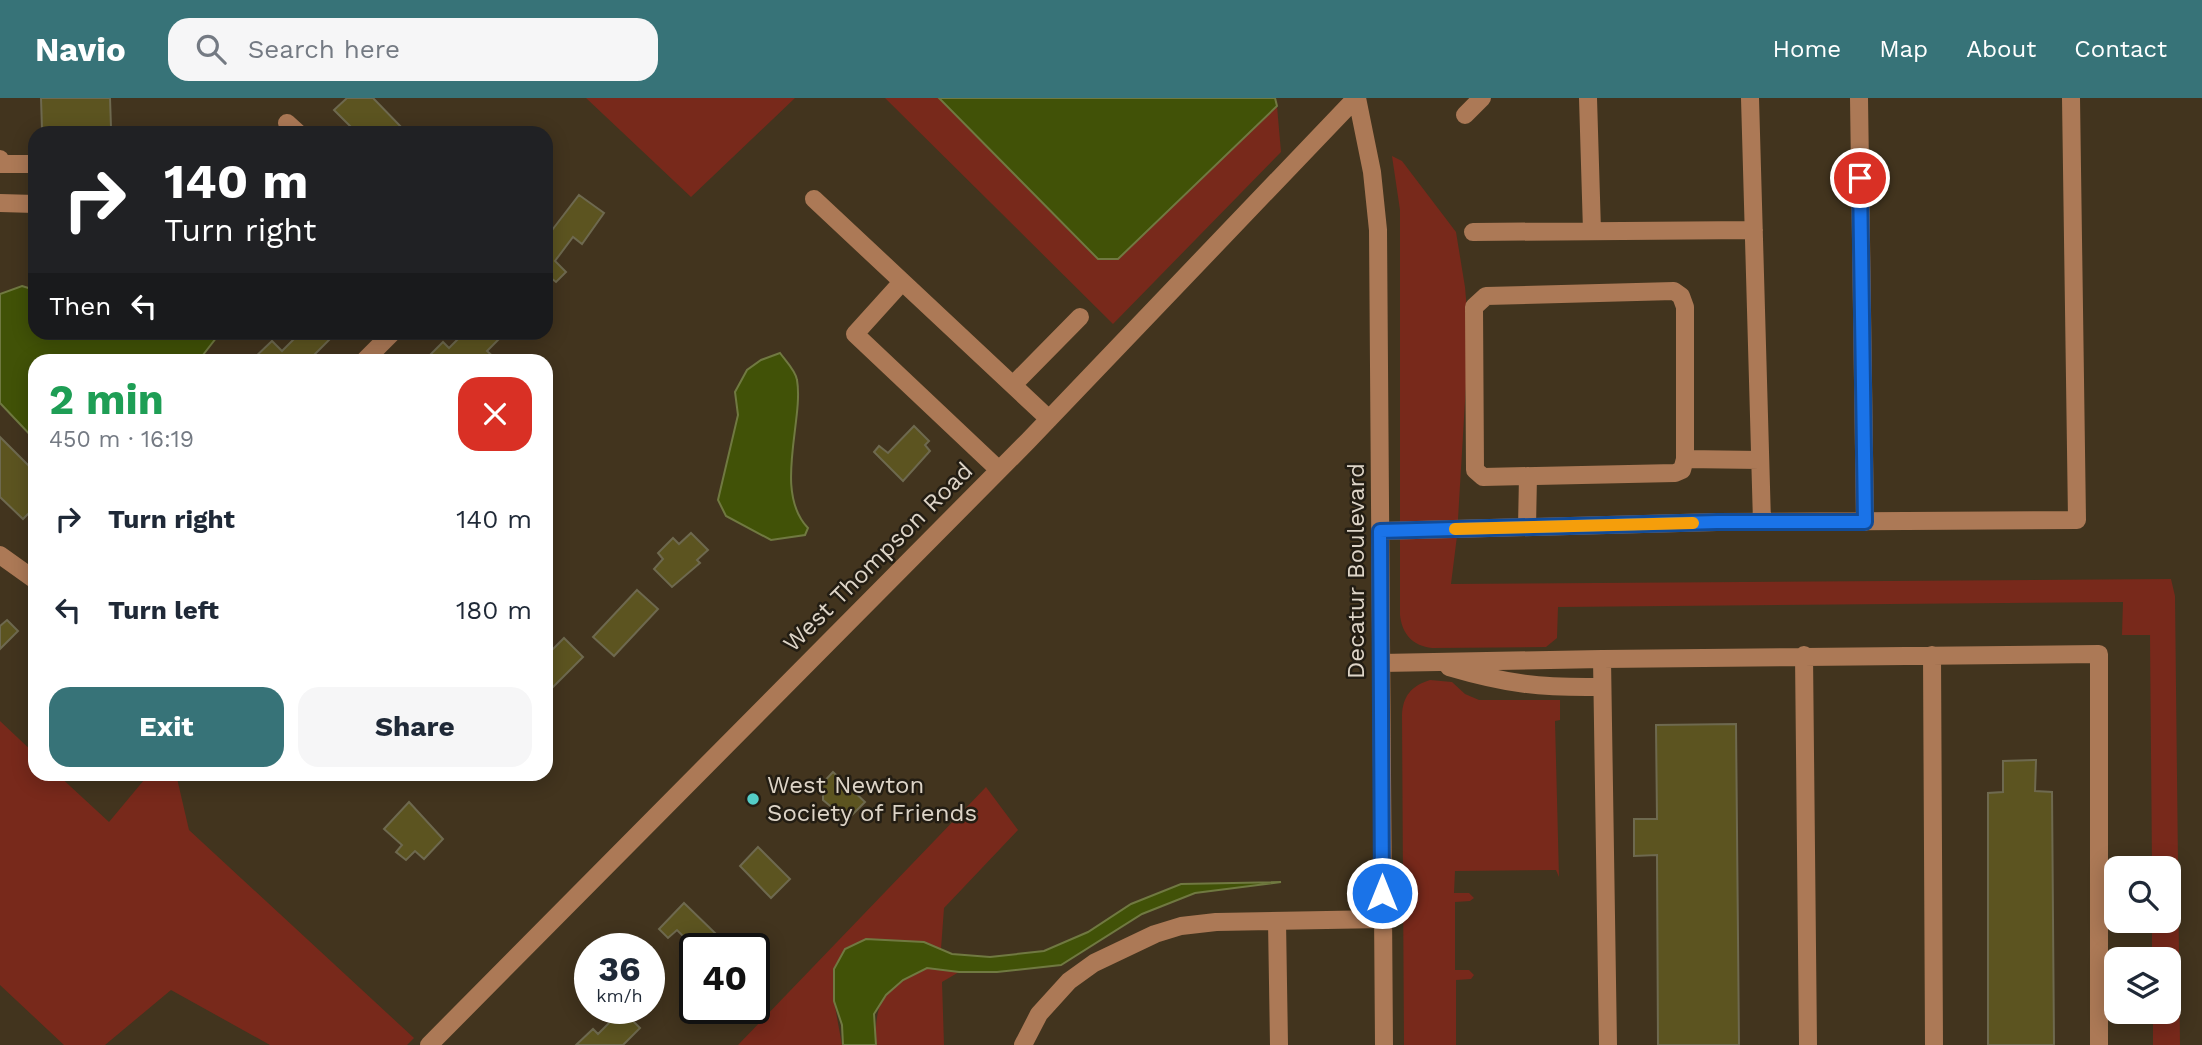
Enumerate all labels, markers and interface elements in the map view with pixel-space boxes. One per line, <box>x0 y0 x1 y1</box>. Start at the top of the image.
search box <box>168 18 658 81</box>
text: Navio <box>35 30 126 69</box>
icon: search <box>192 30 230 68</box>
text: Search here <box>248 34 400 64</box>
text: Home <box>1773 35 1841 63</box>
text: Map <box>1879 35 1928 63</box>
text: About <box>1966 35 2036 63</box>
text: Contact <box>2074 35 2167 63</box>
pin <box>1830 148 1890 208</box>
text: 140 m <box>164 152 308 210</box>
icon: right <box>49 154 140 245</box>
icon: arrive <box>1841 159 1879 197</box>
text: Turn right <box>164 211 316 249</box>
icon: left <box>125 287 163 325</box>
text: Then <box>49 291 111 321</box>
text: 2 min <box>49 375 164 424</box>
button: close <box>458 377 532 451</box>
text: 450 m · 16:19 <box>49 426 194 453</box>
street label: West Thompson Road <box>778 457 978 657</box>
street label: Decatur Boulevard <box>1342 463 1370 679</box>
icon: right <box>49 500 87 538</box>
text: Turn right <box>108 504 235 534</box>
text: 140 m <box>456 504 532 534</box>
icon: left <box>49 591 87 629</box>
text: Turn left <box>108 595 219 625</box>
text: 180 m <box>456 595 532 625</box>
button: Exit <box>49 687 284 767</box>
button: Share <box>298 687 532 767</box>
place label: West Newton Society of Friends <box>767 771 977 827</box>
marker: West Newton Society of Friends <box>745 791 761 807</box>
position arrow <box>1345 856 1419 930</box>
map controls <box>2104 856 2181 1024</box>
button: search <box>2104 856 2181 933</box>
speed limit sign: 40 <box>679 933 770 1024</box>
button: layers <box>2104 947 2181 1024</box>
text: 36 <box>598 948 641 990</box>
text: km/h <box>596 985 643 1006</box>

